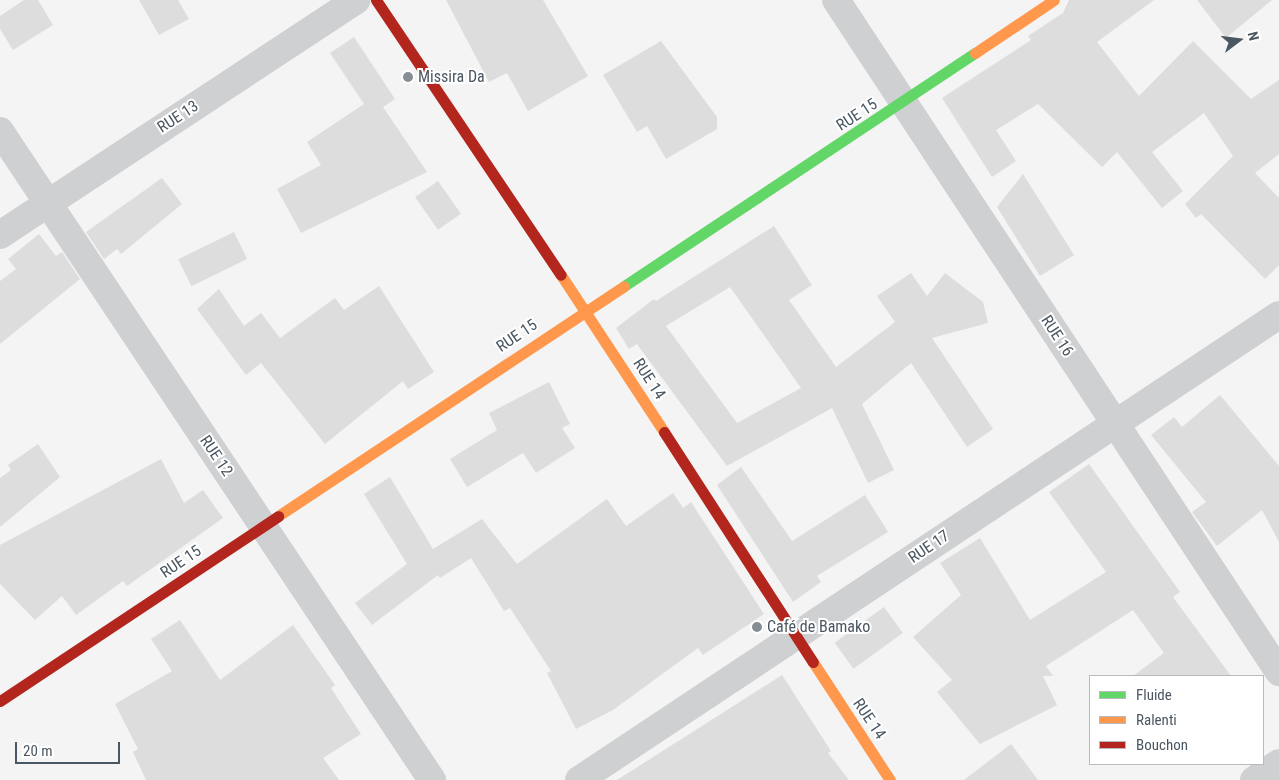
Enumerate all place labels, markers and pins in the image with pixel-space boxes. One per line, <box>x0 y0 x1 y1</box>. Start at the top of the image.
place label: Missira Da <box>418 67 485 87</box>
marker: Missira Da <box>402 71 414 83</box>
place label: Café de Bamako <box>767 617 870 637</box>
marker: Café de Bamako <box>751 621 763 633</box>

